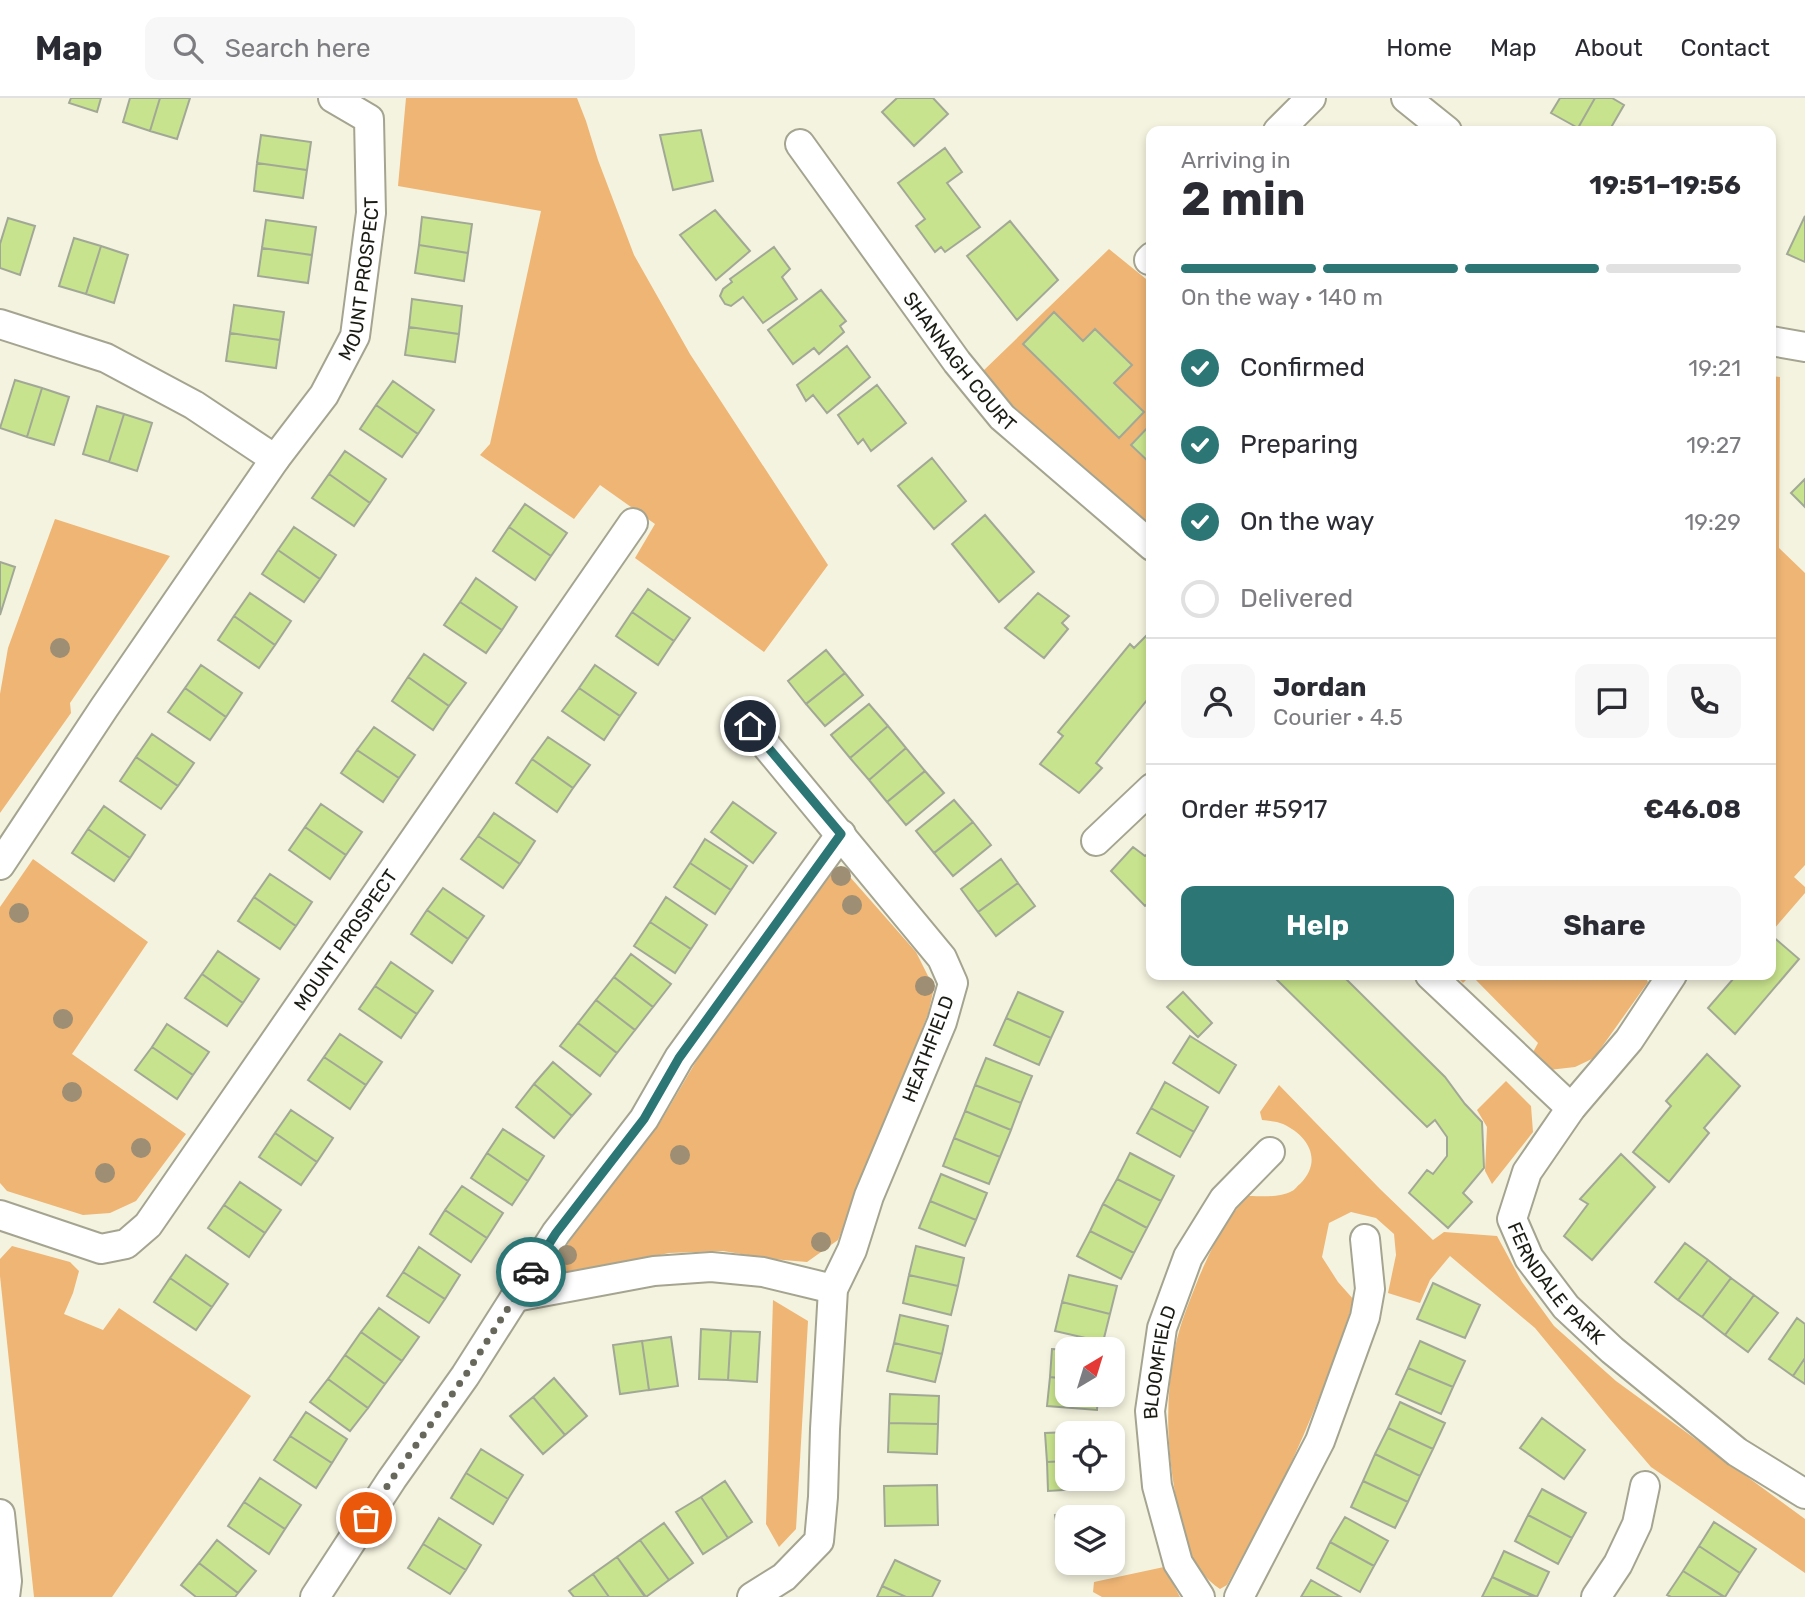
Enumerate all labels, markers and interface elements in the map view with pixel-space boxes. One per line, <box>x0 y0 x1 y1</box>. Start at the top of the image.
search box <box>145 17 635 80</box>
text: Map <box>35 29 103 68</box>
icon: search <box>169 29 207 67</box>
text: Search here <box>225 33 370 64</box>
text: Home <box>1386 34 1452 62</box>
text: Map <box>1490 34 1537 62</box>
text: About <box>1575 34 1643 62</box>
text: Contact <box>1681 34 1770 62</box>
text: Arriving in <box>1181 146 1291 174</box>
text: 19:51–19:56 <box>1589 170 1741 201</box>
text: 2 min <box>1181 172 1306 227</box>
street label: MOUNT PROSPECT <box>333 196 383 364</box>
text: On the way · 140 m <box>1181 283 1383 311</box>
street label: SHANNAGH COURT <box>899 287 1021 436</box>
icon: check <box>1181 349 1219 387</box>
text: Confirmed <box>1240 352 1365 383</box>
text: 19:21 <box>1688 354 1741 382</box>
icon: check <box>1181 426 1219 464</box>
text: Preparing <box>1240 429 1358 460</box>
text: 19:27 <box>1686 431 1741 459</box>
icon: check <box>1181 503 1219 541</box>
text: On the way <box>1240 506 1374 537</box>
text: 19:29 <box>1684 508 1741 536</box>
text: Delivered <box>1240 583 1353 614</box>
button: person <box>1181 664 1255 738</box>
button: chat <box>1575 664 1649 738</box>
button: phone <box>1667 664 1741 738</box>
text: Jordan <box>1273 672 1366 703</box>
pin <box>720 696 780 756</box>
text: Courier · 4.5 <box>1273 703 1403 731</box>
icon: home <box>731 707 769 745</box>
text: Order #5917 <box>1181 794 1327 825</box>
text: €46.08 <box>1643 794 1741 825</box>
street label: MOUNT PROSPECT <box>288 865 402 1015</box>
button: Help <box>1181 886 1454 966</box>
button: Share <box>1468 886 1741 966</box>
street label: HEATHFIELD <box>897 992 959 1106</box>
street label: FERNDALE PARK <box>1503 1218 1610 1349</box>
courier <box>496 1237 566 1307</box>
icon: car <box>512 1253 550 1291</box>
street label: BLOOMFIELD <box>1138 1302 1181 1421</box>
north arrow <box>1055 1337 1125 1407</box>
map controls <box>1055 1337 1125 1575</box>
button: locate <box>1055 1421 1125 1491</box>
pin <box>336 1488 396 1548</box>
icon: bag <box>347 1499 385 1537</box>
button: layers <box>1055 1505 1125 1575</box>

